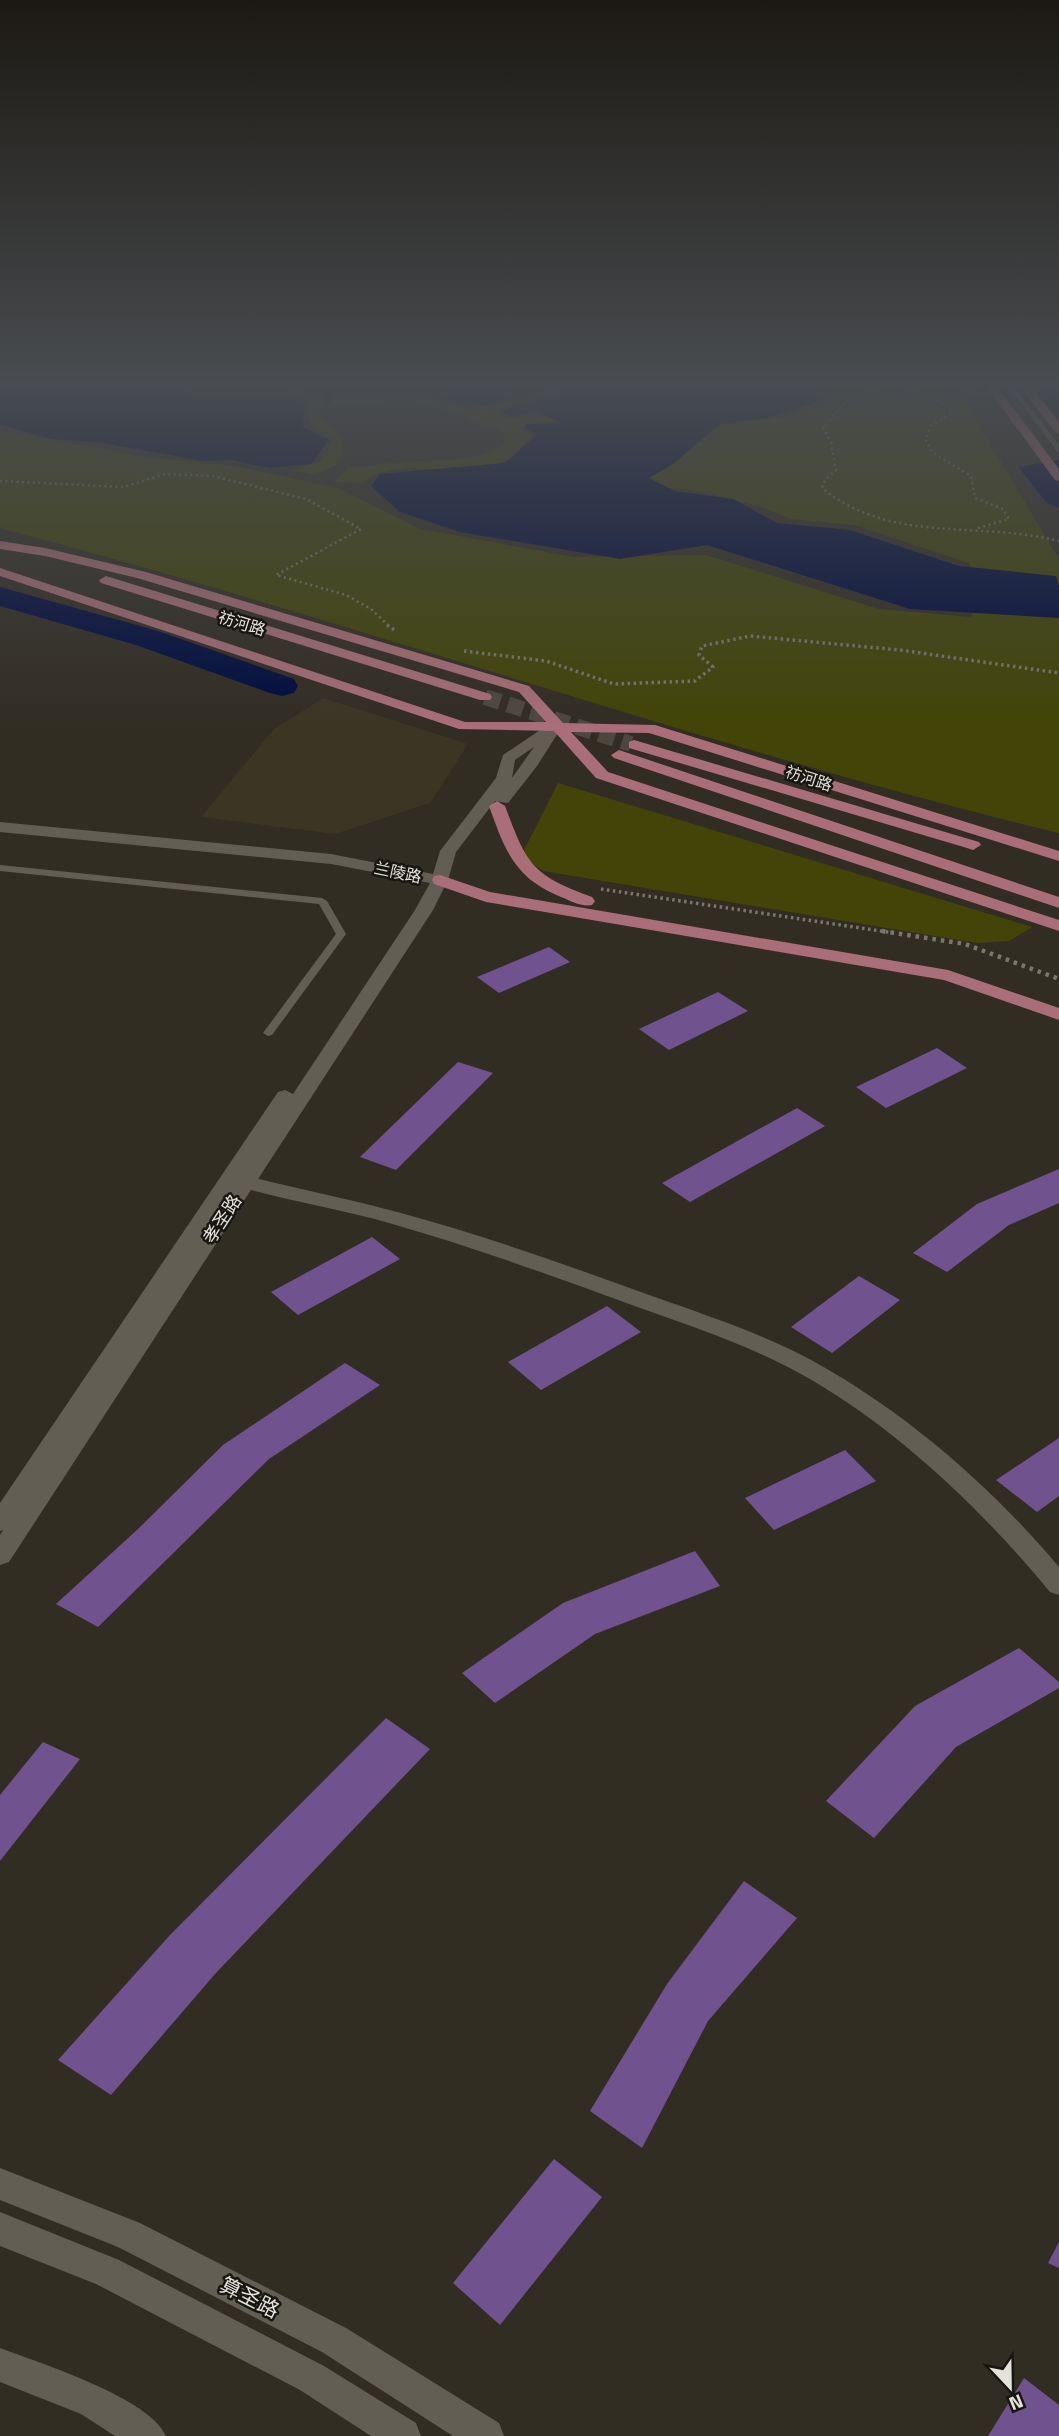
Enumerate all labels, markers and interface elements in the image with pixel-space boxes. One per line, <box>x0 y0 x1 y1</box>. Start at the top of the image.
street label: 祊河路 <box>216 605 268 641</box>
street label: 祊河路 <box>782 759 836 797</box>
street label: 兰陵路 <box>372 855 424 889</box>
street label: 孝圣路 <box>196 1189 248 1249</box>
street label: 算圣路 <box>215 2268 285 2326</box>
north arrow <box>975 2352 1045 2422</box>
text: N <box>1005 2387 1028 2419</box>

